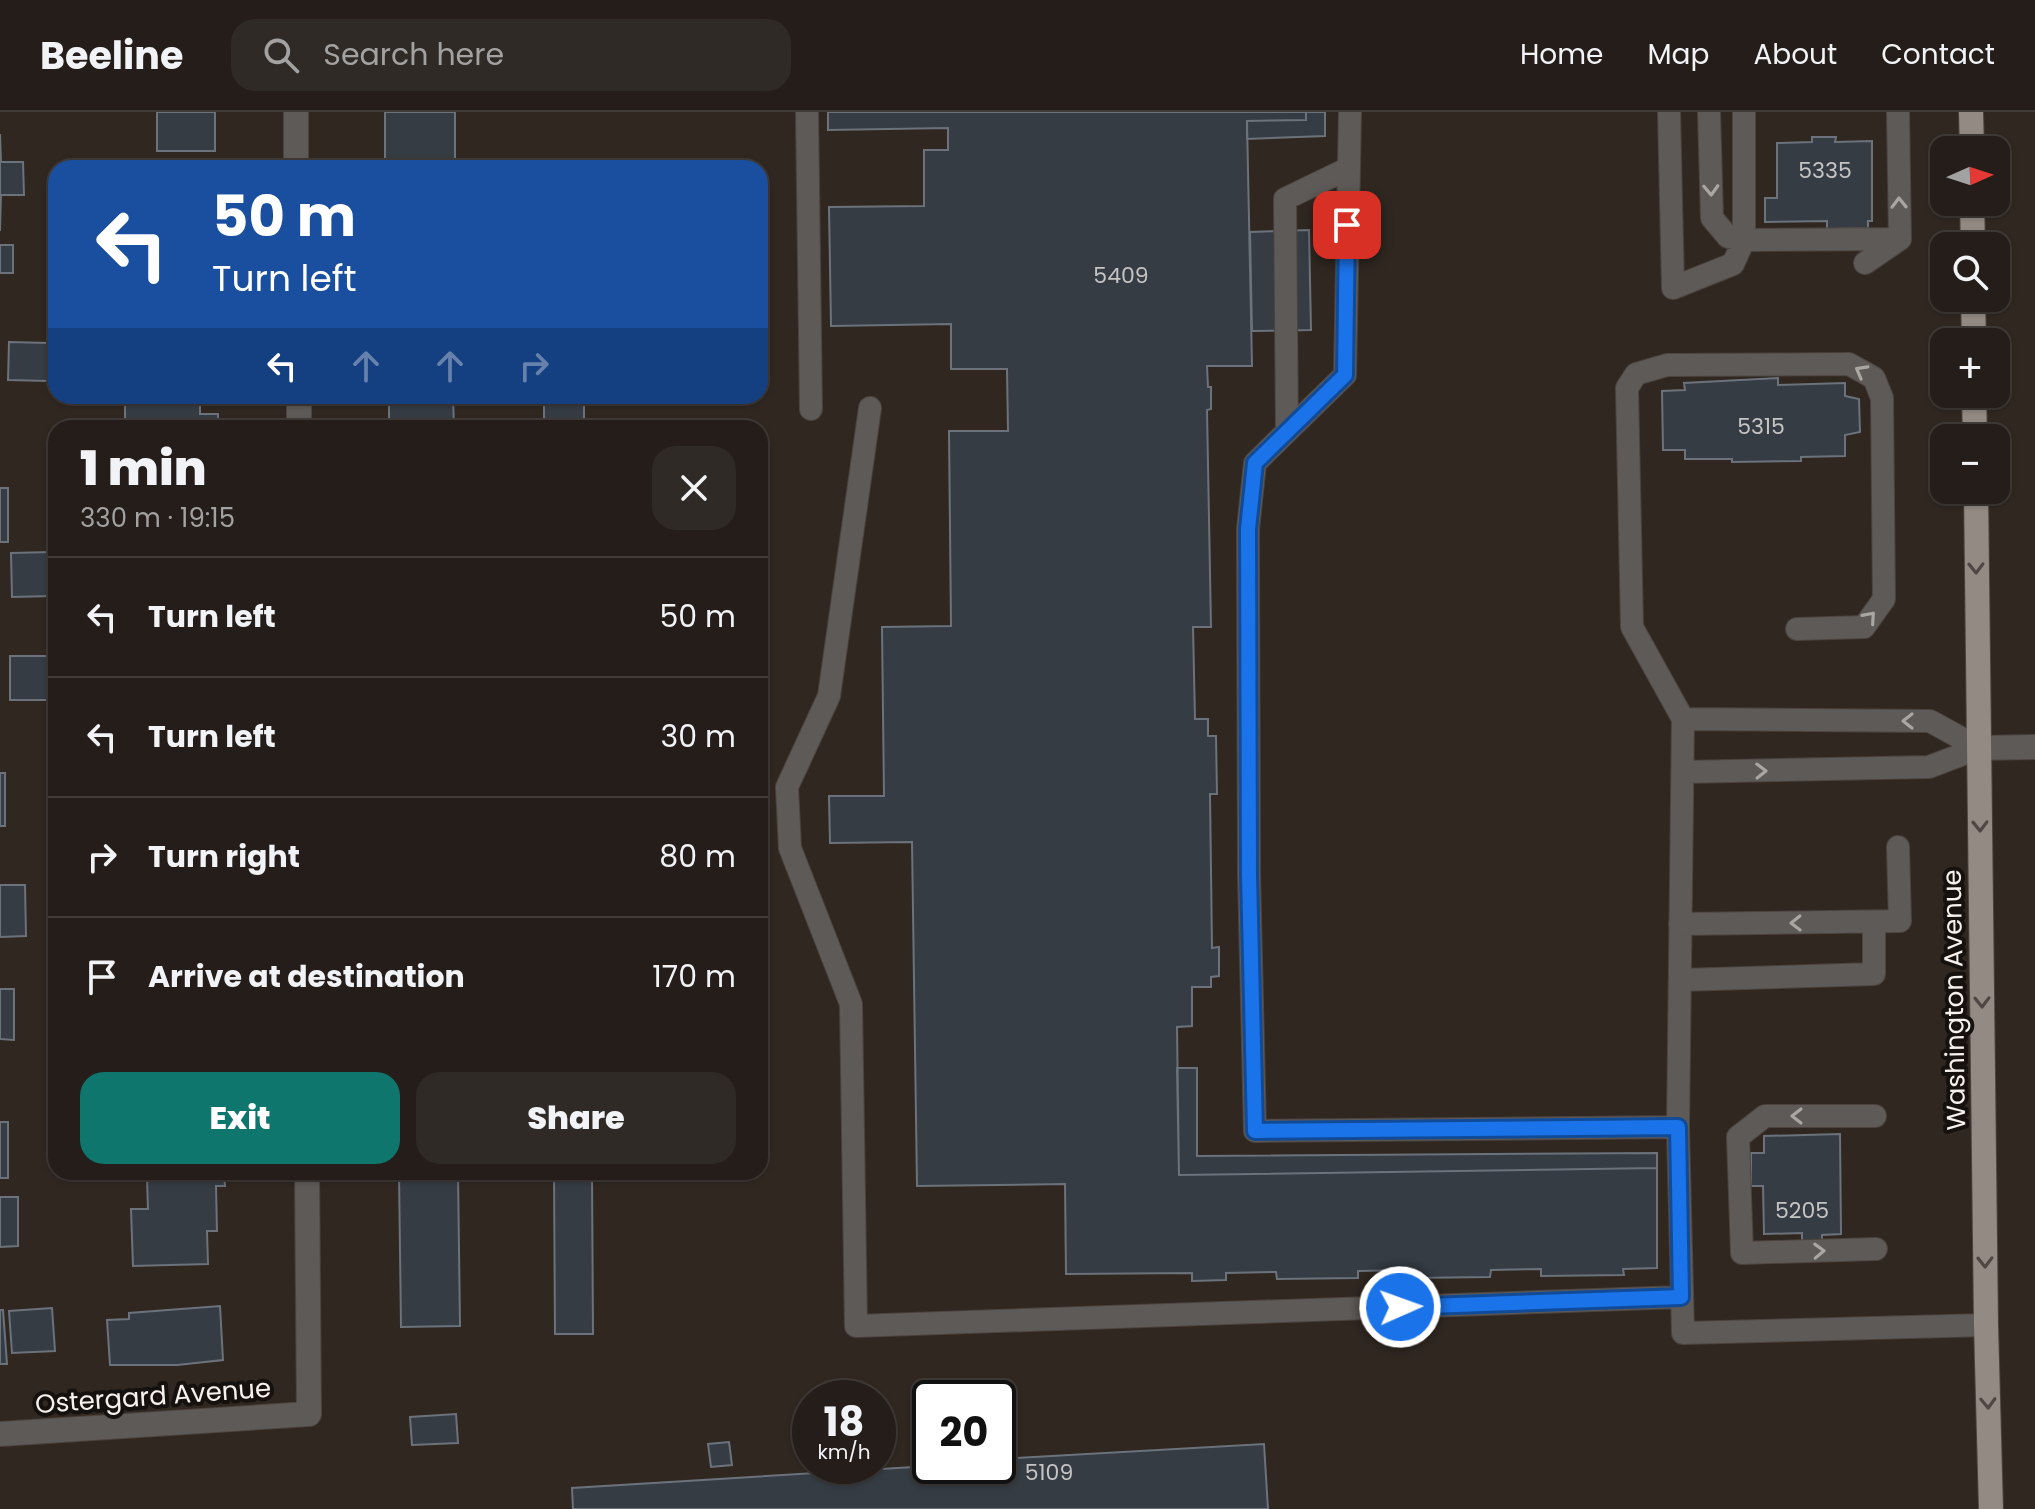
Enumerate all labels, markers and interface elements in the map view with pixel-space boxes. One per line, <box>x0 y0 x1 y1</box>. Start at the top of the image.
search box <box>231 19 791 91</box>
text: Beeline <box>40 29 183 82</box>
icon: search <box>259 33 303 77</box>
text: Search here <box>323 33 504 76</box>
text: Home <box>1520 35 1603 74</box>
text: Map <box>1647 35 1709 74</box>
text: About <box>1753 35 1837 74</box>
text: Contact <box>1881 35 1995 74</box>
north arrow <box>1930 136 2010 216</box>
map controls <box>1930 136 2010 504</box>
house number: 5335 <box>1798 155 1852 186</box>
text: 50 m <box>212 177 356 256</box>
one-way arrow <box>1702 184 1720 197</box>
pin <box>1313 191 1381 259</box>
icon: left <box>80 192 184 296</box>
one-way arrow <box>1890 196 1908 209</box>
icon: arrive <box>1325 203 1369 247</box>
button: search <box>1930 232 2010 312</box>
text: Turn left <box>212 253 357 304</box>
house number: 5409 <box>1093 260 1149 291</box>
button: + <box>1930 328 2010 408</box>
icon: left <box>260 344 304 388</box>
icon: ahead <box>344 344 388 388</box>
icon: ahead <box>428 344 472 388</box>
icon: right <box>512 344 556 388</box>
one-way arrow <box>1856 365 1870 381</box>
house number: 5315 <box>1737 411 1785 442</box>
button: − <box>1930 424 2010 504</box>
text: 1 min <box>80 435 207 502</box>
button: close <box>652 446 736 530</box>
text: 330 m · 19:15 <box>80 500 235 536</box>
one-way arrow <box>1968 562 1985 575</box>
icon: left <box>80 595 124 639</box>
text: Turn left <box>148 595 276 638</box>
text: 50 m <box>659 595 736 638</box>
one-way arrow <box>1860 611 1875 626</box>
one-way arrow <box>1901 712 1914 730</box>
icon: left <box>80 715 124 759</box>
text: Turn left <box>148 715 276 758</box>
text: 30 m <box>661 715 736 758</box>
one-way arrow <box>1755 762 1768 779</box>
one-way arrow <box>1971 820 1988 833</box>
icon: right <box>80 835 124 879</box>
text: Turn right <box>148 835 300 878</box>
text: 80 m <box>659 835 736 878</box>
street label: Washington Avenue <box>1934 869 1974 1131</box>
one-way arrow <box>1789 914 1802 931</box>
icon: arrive <box>80 955 124 999</box>
text: Arrive at destination <box>148 955 465 998</box>
text: 170 m <box>652 955 736 998</box>
one-way arrow <box>1973 996 1991 1009</box>
button: Exit <box>80 1072 400 1164</box>
button: Share <box>416 1072 736 1164</box>
one-way arrow <box>1790 1107 1803 1125</box>
house number: 5205 <box>1775 1195 1829 1226</box>
one-way arrow <box>1813 1242 1826 1259</box>
one-way arrow <box>1976 1256 1994 1269</box>
position arrow <box>1358 1265 1442 1349</box>
street label: Ostergard Avenue <box>34 1370 272 1422</box>
speed limit sign: 20 <box>912 1380 1016 1484</box>
text: 18 <box>824 1394 864 1450</box>
one-way arrow <box>1979 1397 1996 1410</box>
text: km/h <box>817 1438 871 1466</box>
house number: 5109 <box>1025 1457 1073 1488</box>

